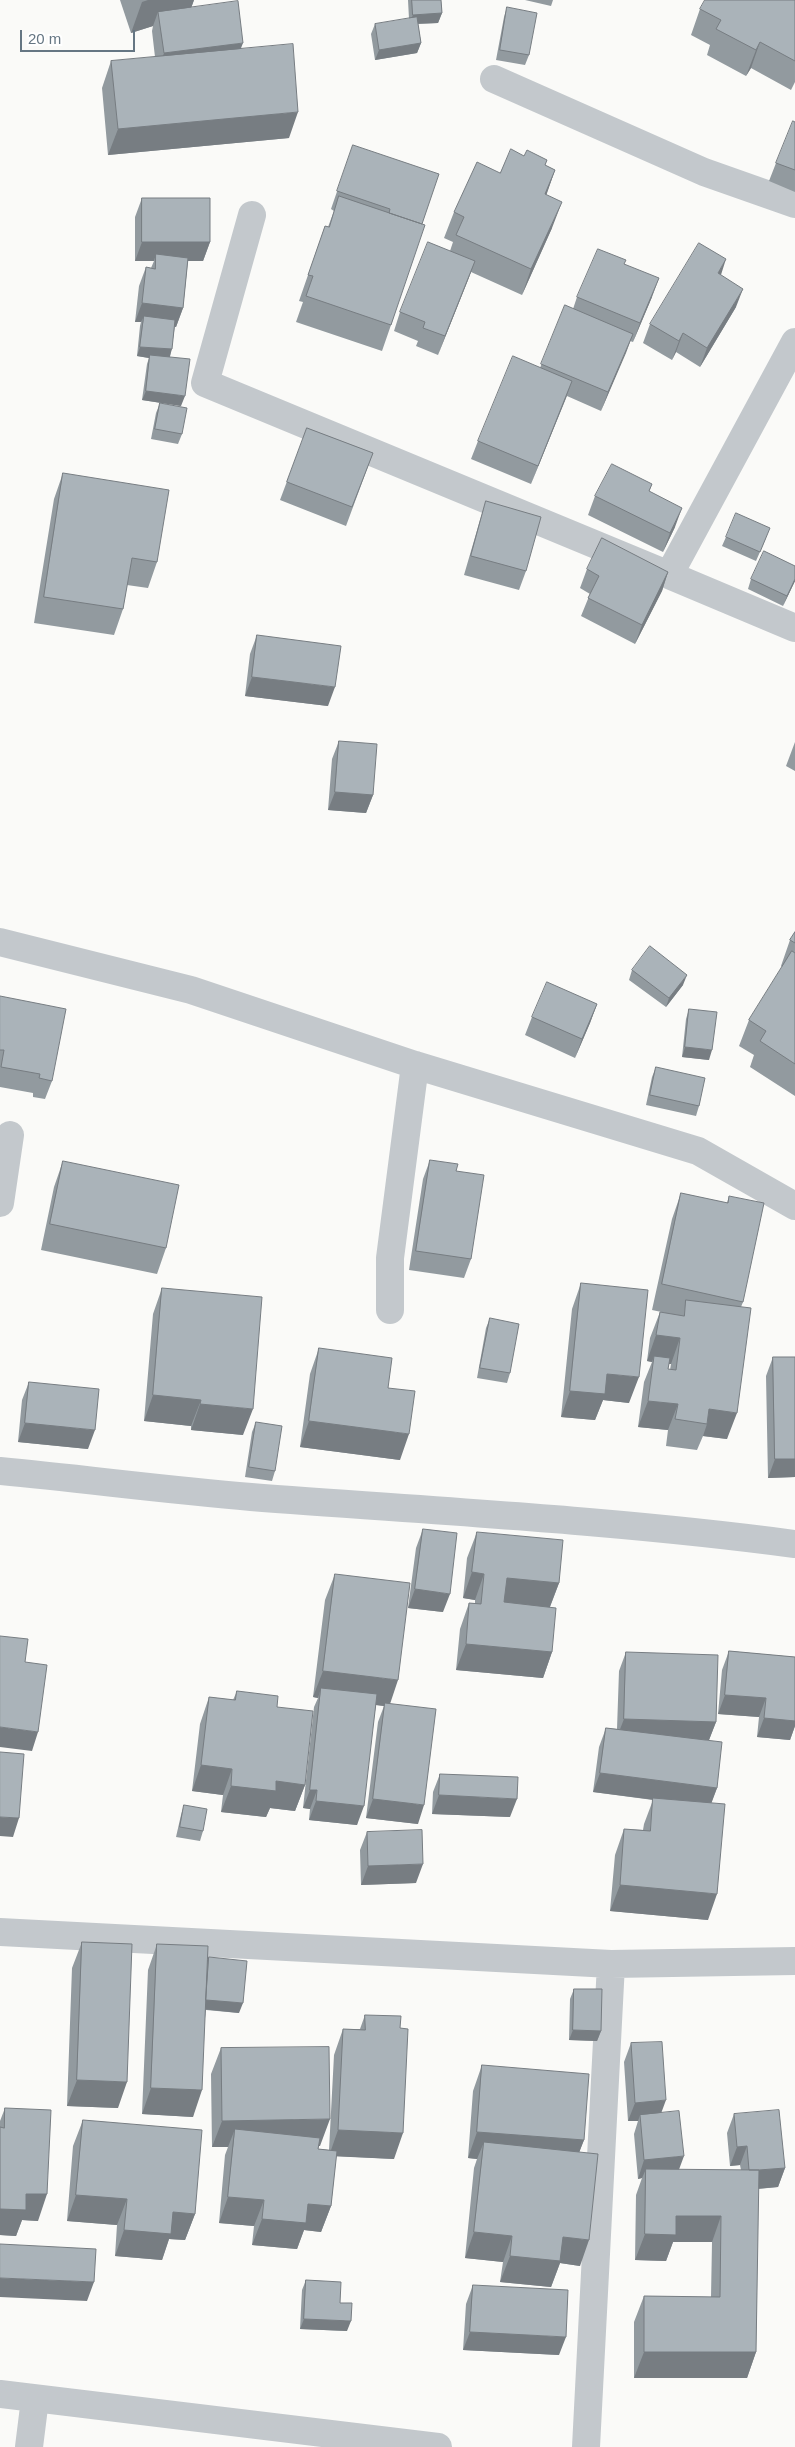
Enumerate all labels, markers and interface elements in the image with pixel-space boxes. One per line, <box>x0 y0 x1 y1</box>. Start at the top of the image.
scale bar <box>22 20 138 52</box>
text: 20 m <box>28 30 61 47</box>

